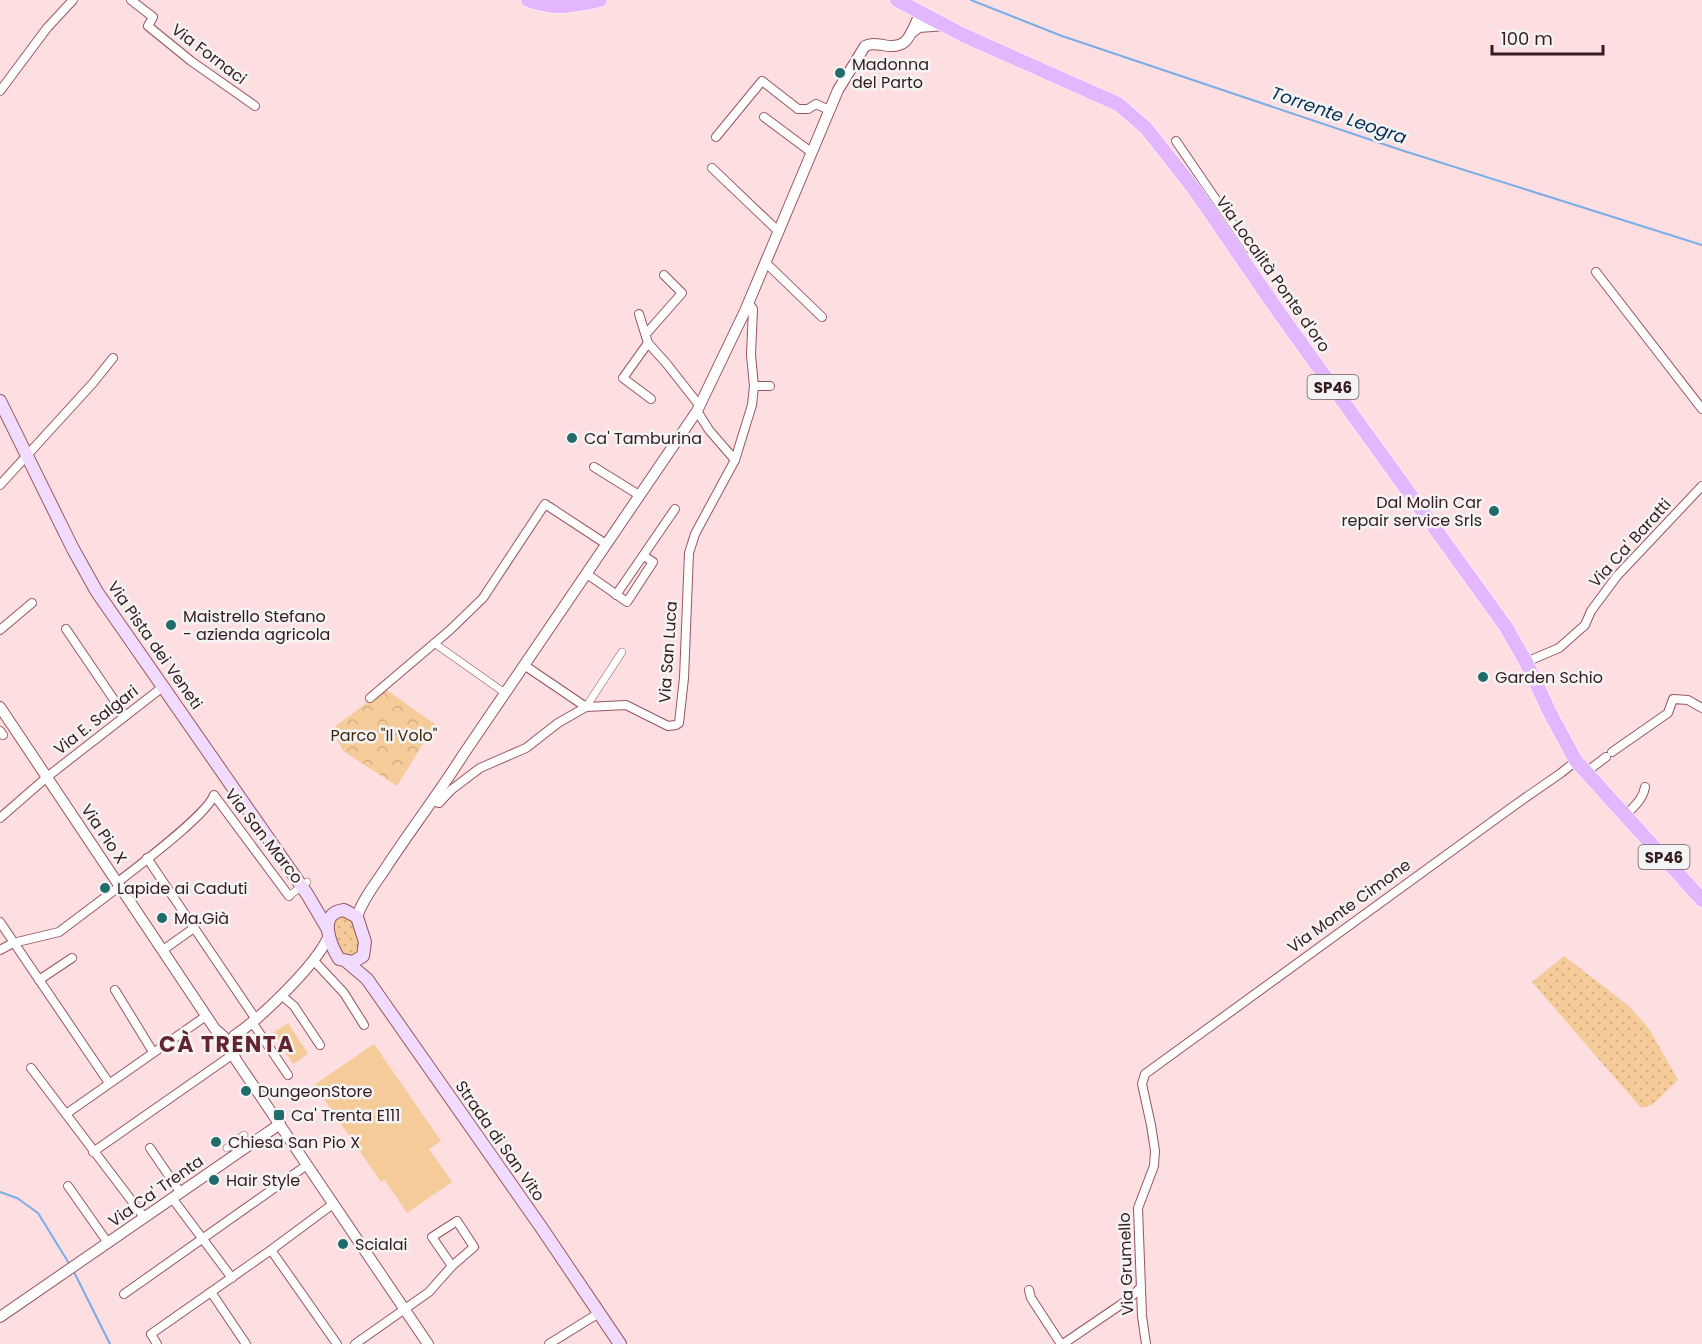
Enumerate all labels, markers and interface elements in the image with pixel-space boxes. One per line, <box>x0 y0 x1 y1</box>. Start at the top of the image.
street label: Via Fornaci <box>167 18 251 90</box>
scale bar <box>1492 18 1603 56</box>
text: 100 m <box>1501 26 1553 51</box>
place label: Madonna del Parto <box>852 53 929 94</box>
marker: Madonna del Parto <box>833 66 847 80</box>
water label: Torrente Leogra <box>1268 80 1410 150</box>
street label: Via Località Ponte d'oro <box>1210 191 1336 357</box>
road number: SP46 <box>1308 375 1358 399</box>
place label: Ca' Tamburina <box>584 427 702 450</box>
marker: Ca' Tamburina <box>565 431 579 445</box>
place label: Dal Molin Car repair service Srls <box>1342 491 1482 532</box>
street label: Via Ca' Baratti <box>1584 493 1676 593</box>
marker: Dal Molin Car repair service Srls <box>1487 504 1501 518</box>
street label: Via Pista dei Veneti <box>102 576 208 714</box>
street label: Via San Luca <box>653 600 683 704</box>
place label: Maistrello Stefano - azienda agricola <box>183 605 330 646</box>
marker: Maistrello Stefano - azienda agricola <box>164 618 178 632</box>
place label: Garden Schio <box>1495 666 1603 689</box>
marker: Garden Schio <box>1476 670 1490 684</box>
street label: Via E. Salgari <box>49 680 143 760</box>
park label: Parco "Il Volo" <box>331 724 438 747</box>
street label: Via San Marco <box>220 784 308 888</box>
street label: Via Pio X <box>76 800 132 868</box>
road number: SP46 <box>1638 845 1690 869</box>
street label: Via Monte Cimone <box>1283 853 1415 959</box>
place label: Lapide ai Caduti <box>117 877 248 900</box>
marker: Lapide ai Caduti <box>98 881 112 895</box>
place label: Ma.Già <box>174 907 229 930</box>
marker: Ma.Già <box>155 911 169 925</box>
district label: CÀ TRENTA <box>159 1029 295 1060</box>
street label: Strada di San Vito <box>450 1076 550 1206</box>
place label: DungeonStore <box>258 1080 372 1103</box>
marker: DungeonStore <box>239 1084 253 1098</box>
place label: Ca' Trenta E111 <box>291 1104 400 1127</box>
marker: Ca' Trenta E111 <box>272 1108 286 1122</box>
place label: Chiesa San Pio X <box>228 1131 360 1154</box>
marker: Chiesa San Pio X <box>209 1135 223 1149</box>
street label: Via Ca' Trenta <box>104 1150 208 1232</box>
place label: Hair Style <box>226 1169 300 1192</box>
marker: Hair Style <box>207 1173 221 1187</box>
street label: Via Grumello <box>1113 1212 1139 1316</box>
place label: Scialai <box>355 1233 408 1256</box>
marker: Scialai <box>336 1237 350 1251</box>

